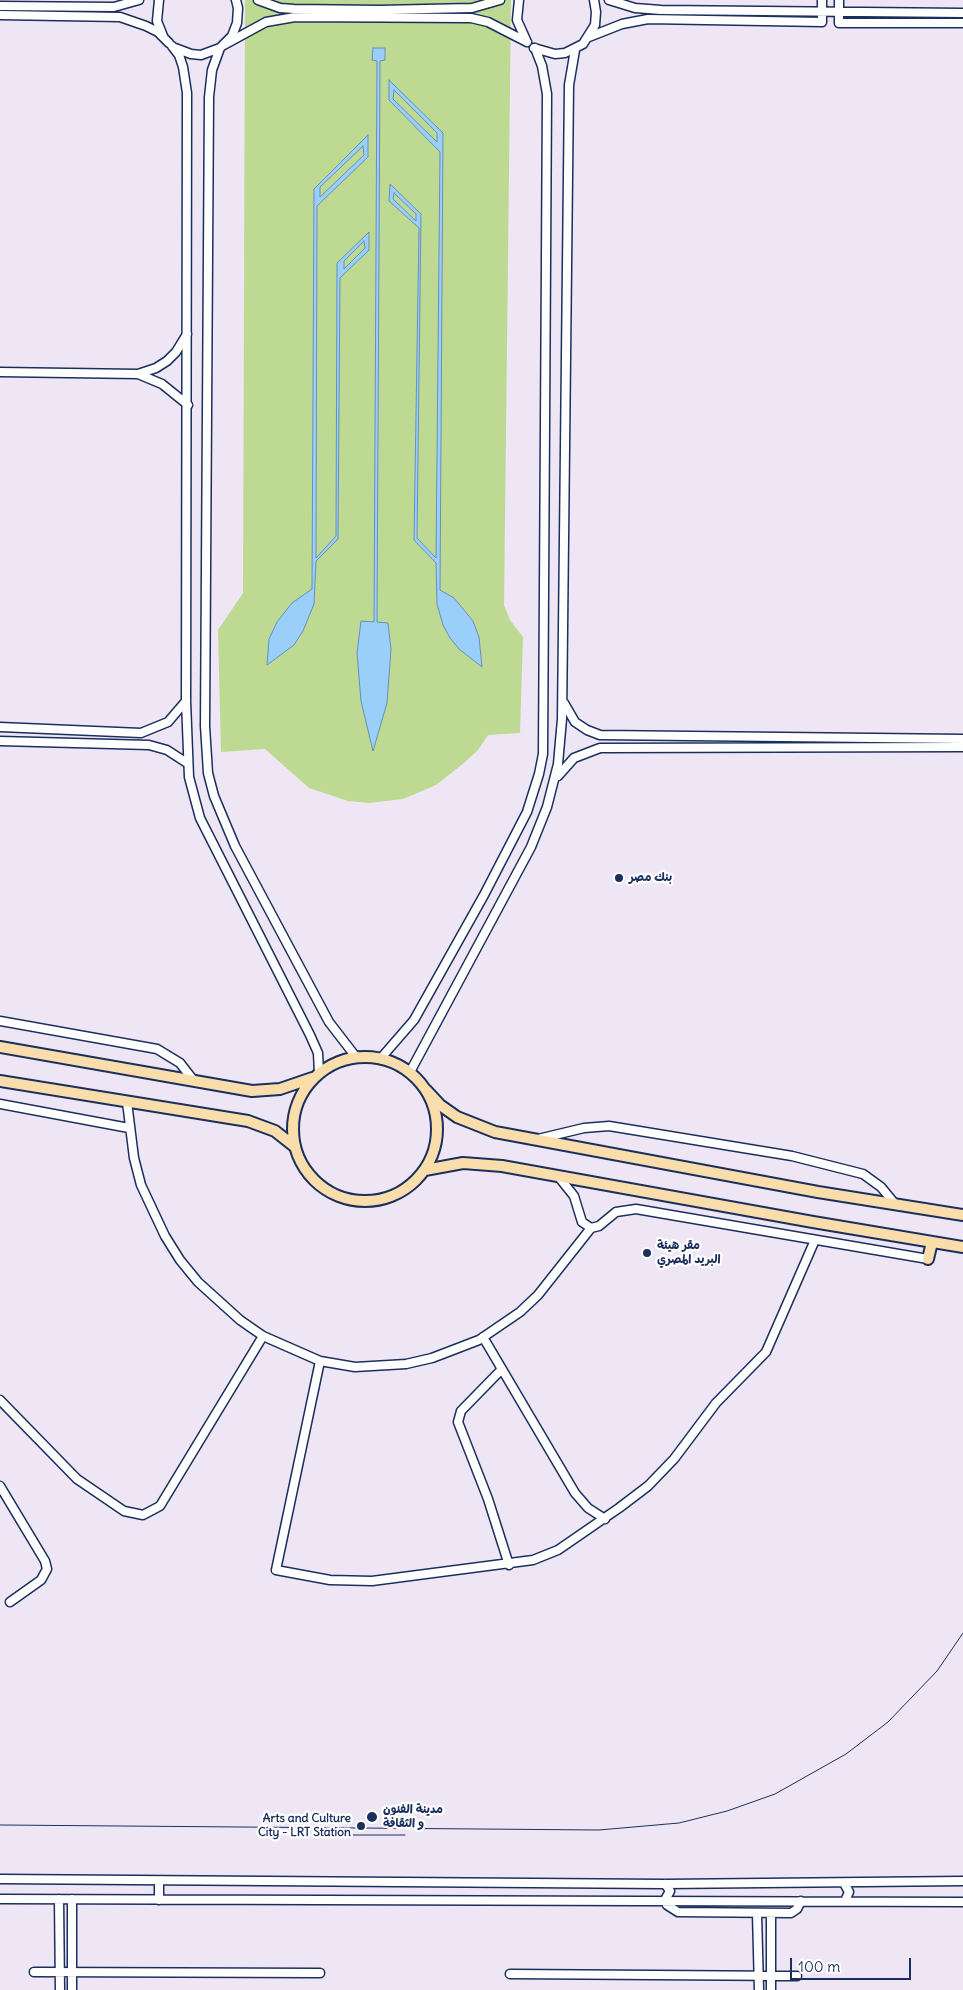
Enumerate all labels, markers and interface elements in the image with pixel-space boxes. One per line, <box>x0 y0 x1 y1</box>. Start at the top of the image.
place label: بنك مصر <box>629 871 672 885</box>
marker: بنك مصر <box>613 872 625 884</box>
place label: مقر هيئة البريد المصري <box>657 1239 720 1267</box>
marker: مقر هيئة البريد المصري <box>641 1247 653 1259</box>
place label: مدينة الفنون و الثقافة <box>383 1803 443 1831</box>
marker: مدينة الفنون و الثقافة <box>365 1810 379 1824</box>
place label: Arts and Culture City - LRT Station <box>258 1812 351 1840</box>
marker: Arts and Culture City - LRT Station <box>355 1820 367 1832</box>
scale bar <box>793 1948 914 1980</box>
text: 100 m <box>798 1957 840 1976</box>

